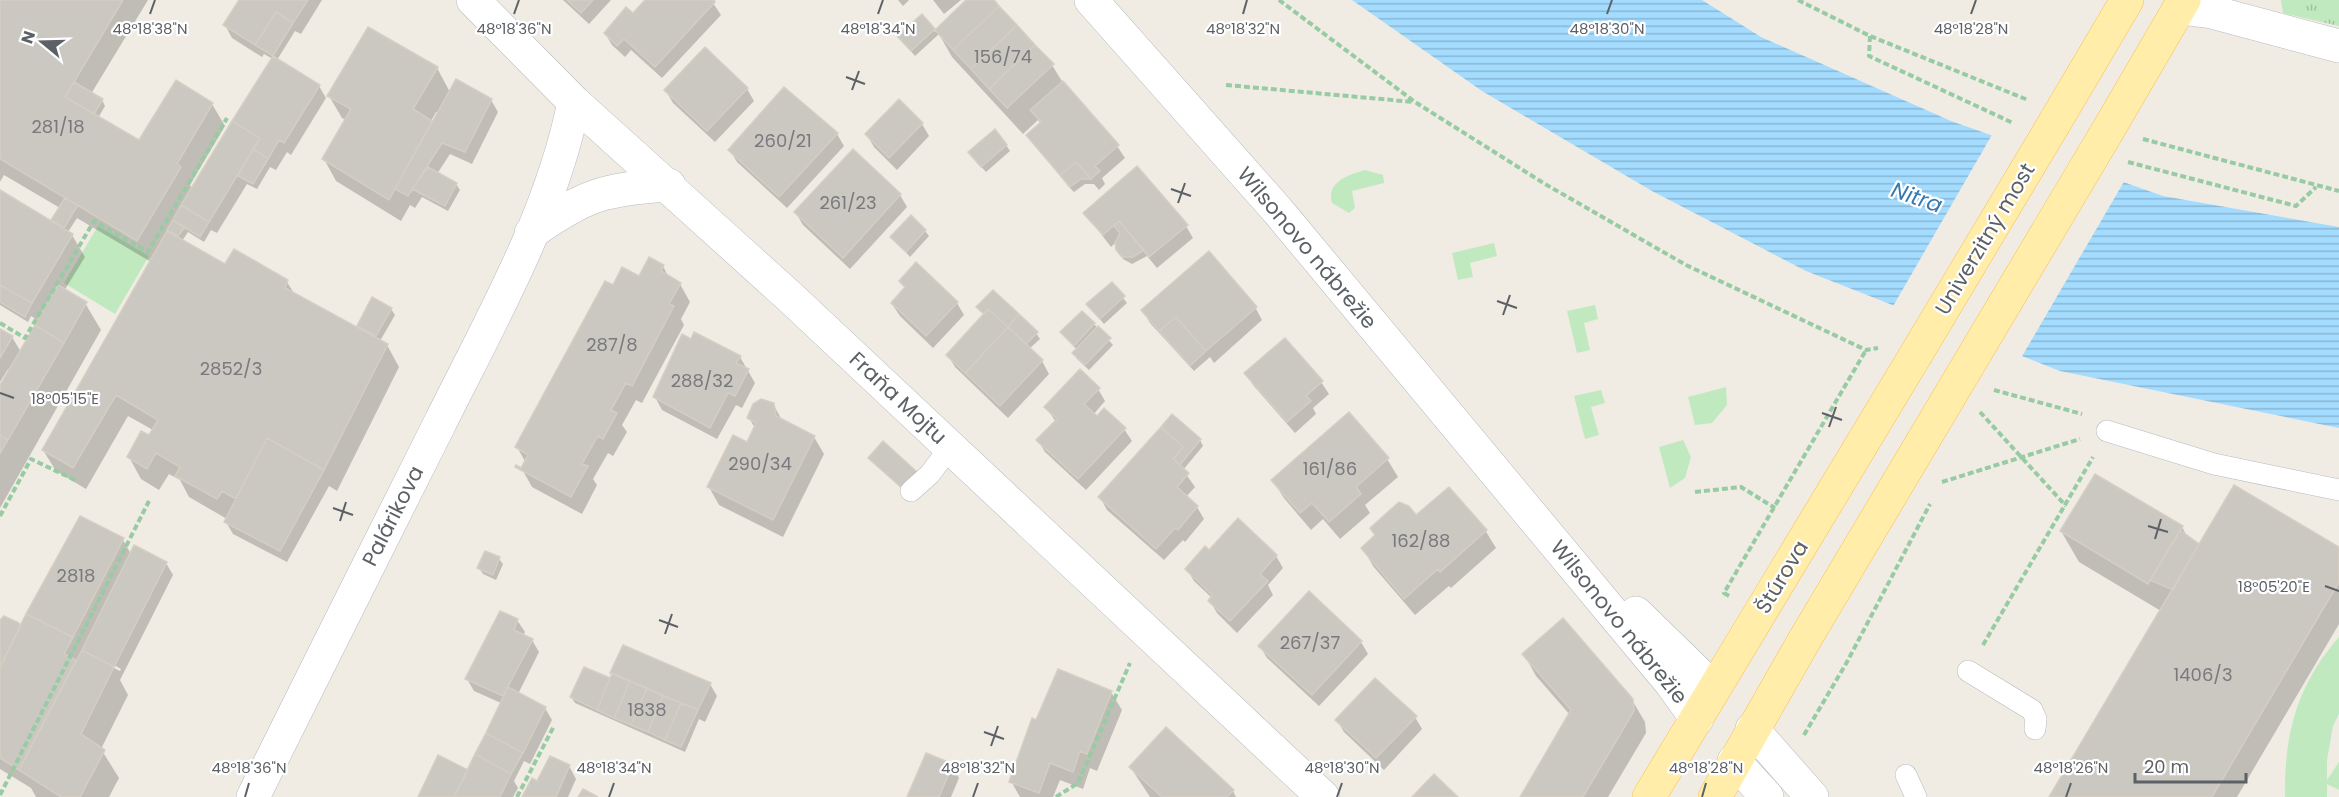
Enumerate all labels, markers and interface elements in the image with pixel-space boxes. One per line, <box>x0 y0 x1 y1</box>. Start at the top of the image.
north arrow <box>12 12 72 72</box>
text: 48°18'38"N <box>113 18 187 39</box>
text: 48°18'36"N <box>477 18 552 39</box>
text: 48°18'34"N <box>841 18 915 39</box>
text: 48°18'32"N <box>1206 18 1280 39</box>
text: 48°18'30"N <box>1570 18 1644 39</box>
text: 48°18'28"N <box>1934 18 2008 39</box>
text: N <box>15 28 41 47</box>
house number: 156/74 <box>974 44 1032 69</box>
house number: 281/18 <box>31 114 85 139</box>
house number: 260/21 <box>754 128 812 153</box>
street label: Univerzitný most <box>1928 157 2041 320</box>
street label: Wilsonovo nábrežie <box>1231 160 1384 335</box>
water label: Nitra <box>1887 174 1947 221</box>
house number: 261/23 <box>819 190 877 215</box>
house number: 287/8 <box>586 332 638 357</box>
street label: Fraňa Mojtu <box>843 345 953 450</box>
house number: 2852/3 <box>200 356 262 381</box>
house number: 288/32 <box>671 368 733 393</box>
text: 18°05'15"E <box>31 388 99 409</box>
house number: 290/34 <box>728 451 792 476</box>
house number: 161/86 <box>1303 456 1357 481</box>
street label: Palárikova <box>355 461 430 571</box>
house number: 162/88 <box>1392 528 1450 553</box>
street label: Wilsonovo nábrežie <box>1544 534 1695 710</box>
street label: Štúrova <box>1748 535 1815 619</box>
house number: 2818 <box>57 563 95 588</box>
text: 18°05'20"E <box>2238 576 2310 597</box>
house number: 267/37 <box>1280 630 1340 655</box>
house number: 1406/3 <box>2174 662 2233 687</box>
house number: 1838 <box>627 697 667 722</box>
scale bar <box>2135 746 2246 784</box>
text: 20 m <box>2144 754 2189 779</box>
text: 48°18'36"N <box>212 757 287 778</box>
text: 48°18'34"N <box>577 757 651 778</box>
text: 48°18'32"N <box>941 757 1015 778</box>
text: 48°18'30"N <box>1305 757 1379 778</box>
text: 48°18'28"N <box>1669 757 1743 778</box>
text: 48°18'26"N <box>2034 757 2108 778</box>

